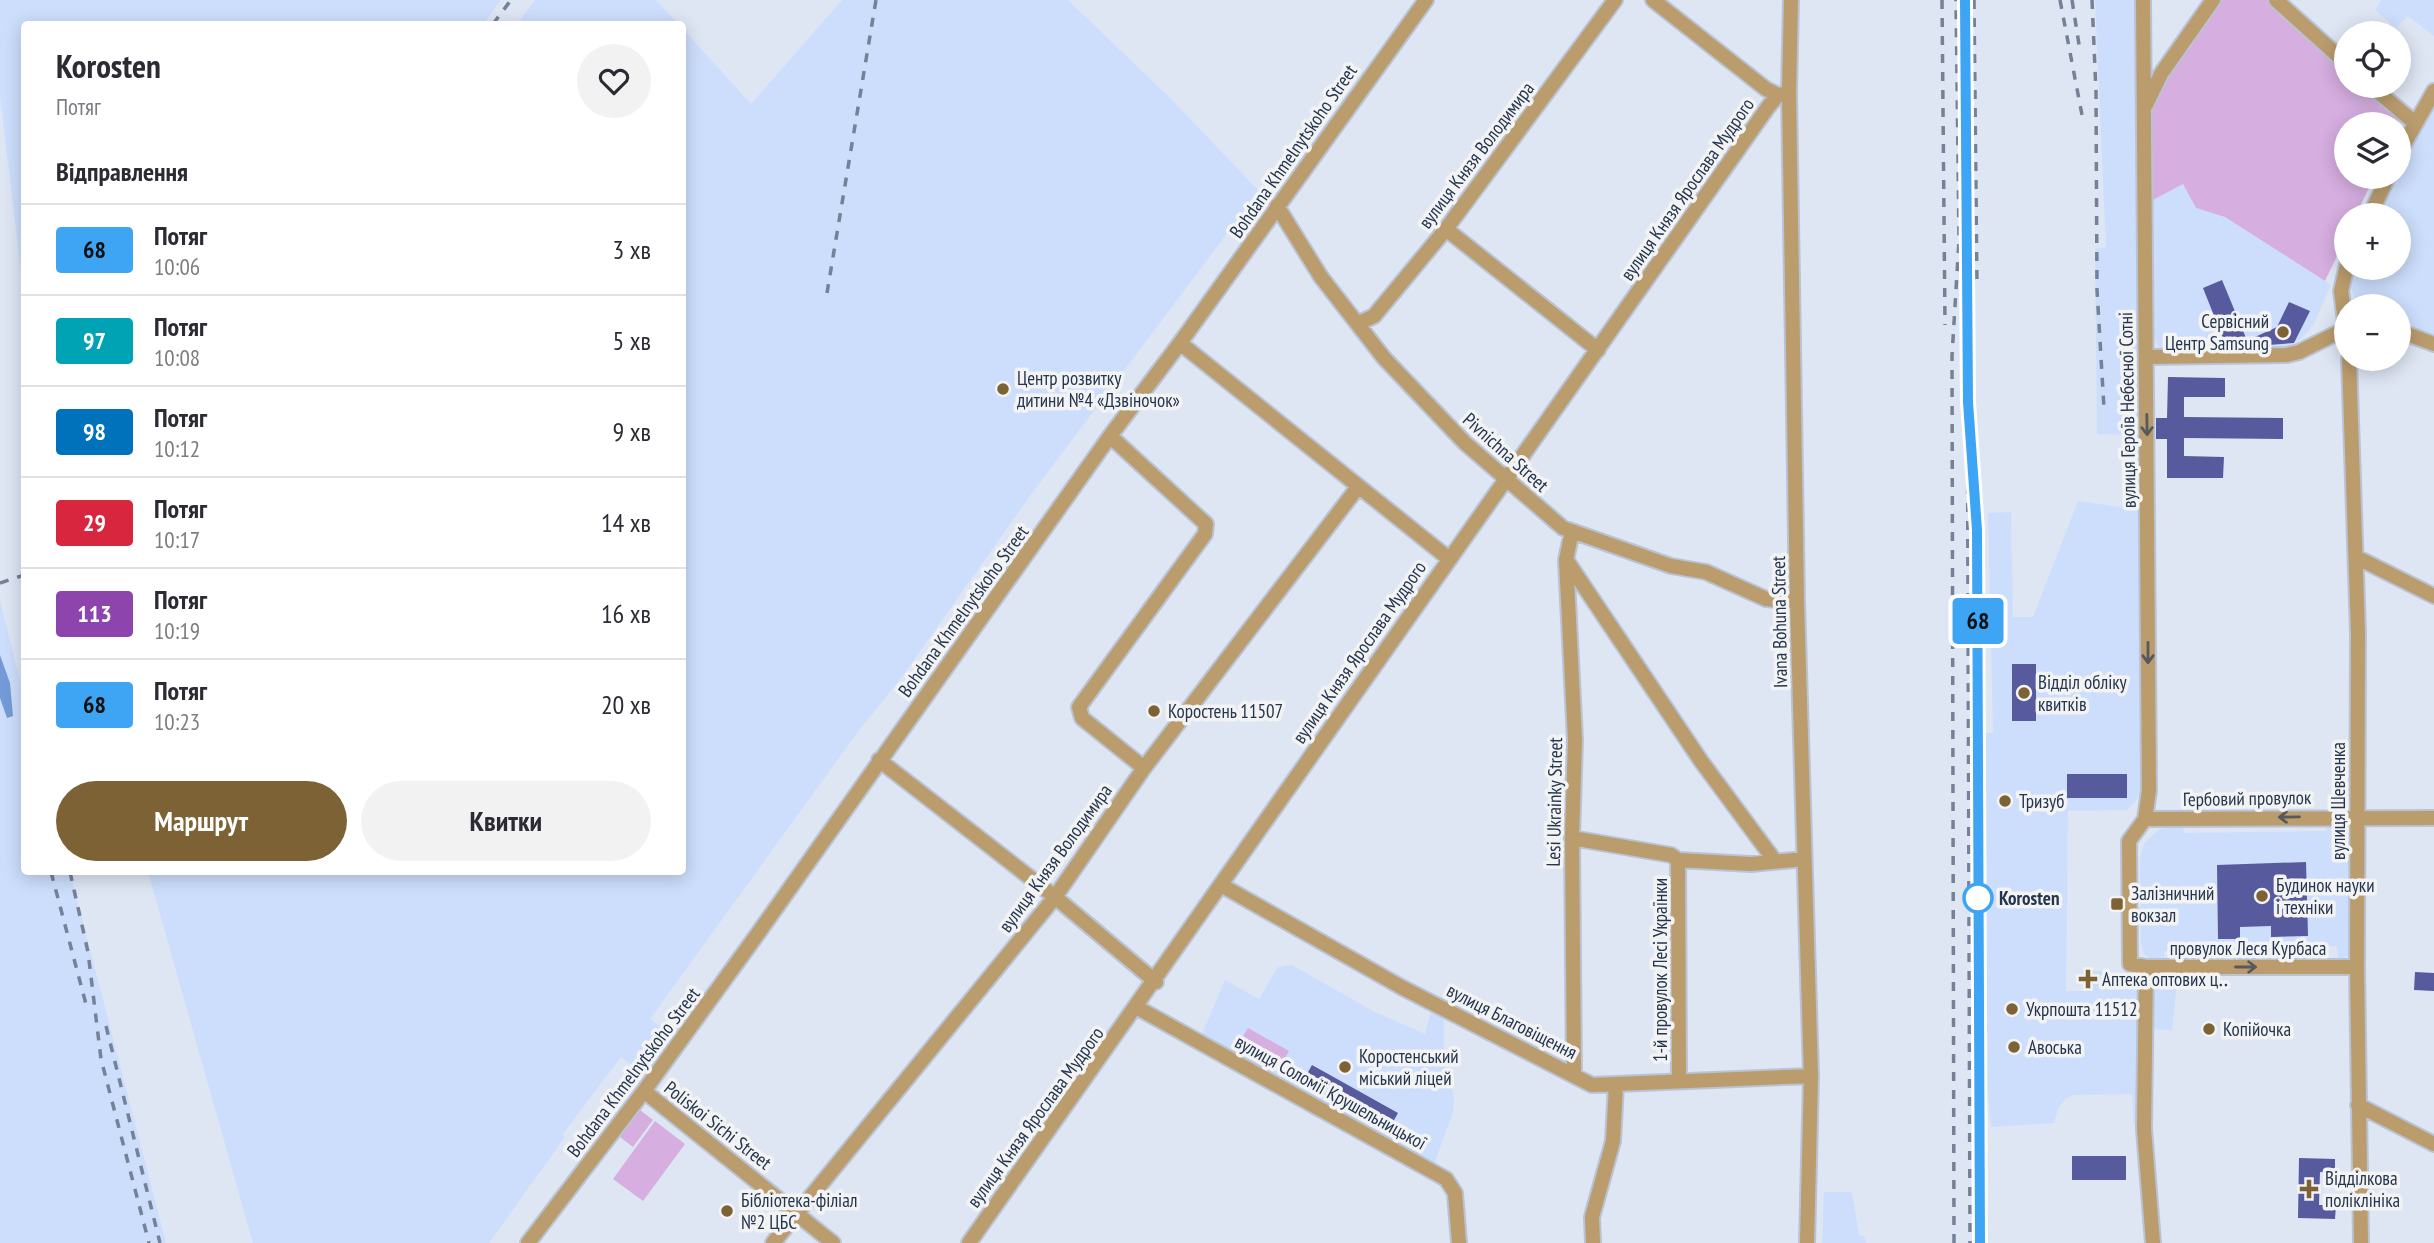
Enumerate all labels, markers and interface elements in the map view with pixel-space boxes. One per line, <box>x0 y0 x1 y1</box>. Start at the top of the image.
map controls <box>2334 21 2411 371</box>
button: locate <box>2334 21 2411 98</box>
text: Korosten <box>56 44 161 87</box>
button: heart <box>577 44 651 118</box>
street label: Bohdana Khmelnytskoho Street <box>1224 59 1362 242</box>
street label: вулиця Князя Володимира <box>1413 77 1539 233</box>
text: Потяг <box>56 92 101 121</box>
street label: вулиця Князя Ярослава Мудрого <box>1615 93 1759 285</box>
button: layers <box>2334 112 2411 189</box>
text: Відправлення <box>56 155 188 188</box>
button: + <box>2334 203 2411 280</box>
text: Потяг <box>154 219 207 252</box>
text: 3 хв <box>613 233 651 266</box>
text: 68 <box>83 234 106 265</box>
text: 10:06 <box>154 252 200 281</box>
button: − <box>2334 294 2411 371</box>
place label: Сервісний Центр Samsung <box>2165 309 2269 355</box>
text: Потяг <box>154 310 207 343</box>
street label: вулиця Героїв Небесної Сотні <box>2113 312 2141 508</box>
text: 5 хв <box>613 324 651 357</box>
marker: Сервісний Центр Samsung <box>2275 324 2291 340</box>
text: 97 <box>83 325 106 356</box>
text: 10:08 <box>154 343 200 372</box>
place label: Центр розвитку дитини №4 «Дзвіночок» <box>1017 366 1180 412</box>
marker: Центр розвитку дитини №4 «Дзвіночок» <box>995 381 1011 397</box>
text: Потяг <box>154 401 207 434</box>
street label: Pivnichna Street <box>1458 407 1554 497</box>
one-way arrow <box>2140 414 2153 437</box>
text: 9 хв <box>613 415 651 448</box>
text: 98 <box>83 416 106 447</box>
text: 10:12 <box>154 434 200 463</box>
text: Потяг <box>154 492 207 525</box>
text: 14 хв <box>601 506 651 539</box>
text: 29 <box>83 507 106 538</box>
street label: Bohdana Khmelnytskoho Street <box>893 520 1034 701</box>
text: 10:17 <box>154 525 200 554</box>
street label: Ivana Bohuna Street <box>1766 555 1792 688</box>
street label: вулиця Князя Ярослава Мудрого <box>1287 556 1431 748</box>
text: Потяг <box>154 583 207 616</box>
text: 16 хв <box>601 597 651 630</box>
text: 113 <box>77 598 112 629</box>
line badge: 68 <box>1946 598 2010 644</box>
text: 68 <box>1967 605 1989 636</box>
text: 10:19 <box>154 616 200 645</box>
one-way arrow <box>2141 641 2155 664</box>
place label: Відділ обліку квитків <box>2038 670 2128 716</box>
text: Потяг <box>154 674 207 707</box>
marker: Відділ обліку квитків <box>2016 685 2032 701</box>
text: 20 хв <box>601 688 651 721</box>
text: 68 <box>83 689 106 720</box>
place label: Коростень 11507 <box>1168 699 1283 723</box>
marker: Коростень 11507 <box>1146 703 1162 719</box>
text: 10:23 <box>154 707 200 736</box>
street label: Lesi Ukrainky Street <box>1541 736 1567 867</box>
street label: вулиця Шевченка <box>2326 742 2350 860</box>
street label: вулиця Князя Володимира <box>993 779 1117 937</box>
button: Маршрут <box>56 781 347 861</box>
button: Квитки <box>361 781 651 861</box>
street label: Гербовий провулок <box>2183 785 2312 811</box>
place label: Тризуб <box>2019 789 2064 813</box>
marker: Тризуб <box>1997 793 2013 809</box>
one-way arrow <box>2278 810 2301 824</box>
place label: Будинок науки і техніки <box>2276 873 2375 919</box>
street label: 1-й провулок Лесі Українки <box>1648 878 1672 1062</box>
place label: Залізничний вокзал <box>2131 881 2214 927</box>
marker: Korosten <box>1963 883 1993 913</box>
place label: Korosten <box>1999 886 2059 910</box>
marker: Будинок науки і техніки <box>2254 888 2270 904</box>
marker: Залізничний вокзал <box>2109 896 2125 912</box>
street label: провулок Леся Курбаса <box>2170 936 2326 960</box>
one-way arrow <box>2234 960 2257 974</box>
place label: Аптека оптових ц‥ <box>2102 967 2228 991</box>
marker: Аптека оптових ц‥ <box>2080 971 2096 987</box>
street label: вулиця Благовіщення <box>1443 978 1581 1064</box>
street label: Bohdana Khmelnytskoho Street <box>561 982 705 1162</box>
place label: Укрпошта 11512 <box>2026 997 2137 1021</box>
marker: Укрпошта 11512 <box>2004 1001 2020 1017</box>
place label: Копійочка <box>2223 1017 2291 1041</box>
marker: Копійочка <box>2201 1021 2217 1037</box>
street label: вулиця Князя Ярослава Мудрого <box>961 1022 1109 1212</box>
street label: вулиця Соломії Крушельницької <box>1231 1029 1431 1155</box>
place label: Авоська <box>2028 1035 2082 1059</box>
marker: Авоська <box>2006 1039 2022 1055</box>
place label: Коростенський міський ліцей <box>1359 1044 1459 1090</box>
marker: Коростенський міський ліцей <box>1337 1059 1353 1075</box>
street label: Poliskoi Sichi Street <box>660 1076 777 1175</box>
place label: Відділкова поліклініка <box>2325 1166 2400 1212</box>
marker: Відділкова поліклініка <box>2299 1179 2319 1199</box>
place label: Бібліотека-філіал №2 ЦБС <box>741 1188 858 1234</box>
marker: Бібліотека-філіал №2 ЦБС <box>719 1203 735 1219</box>

